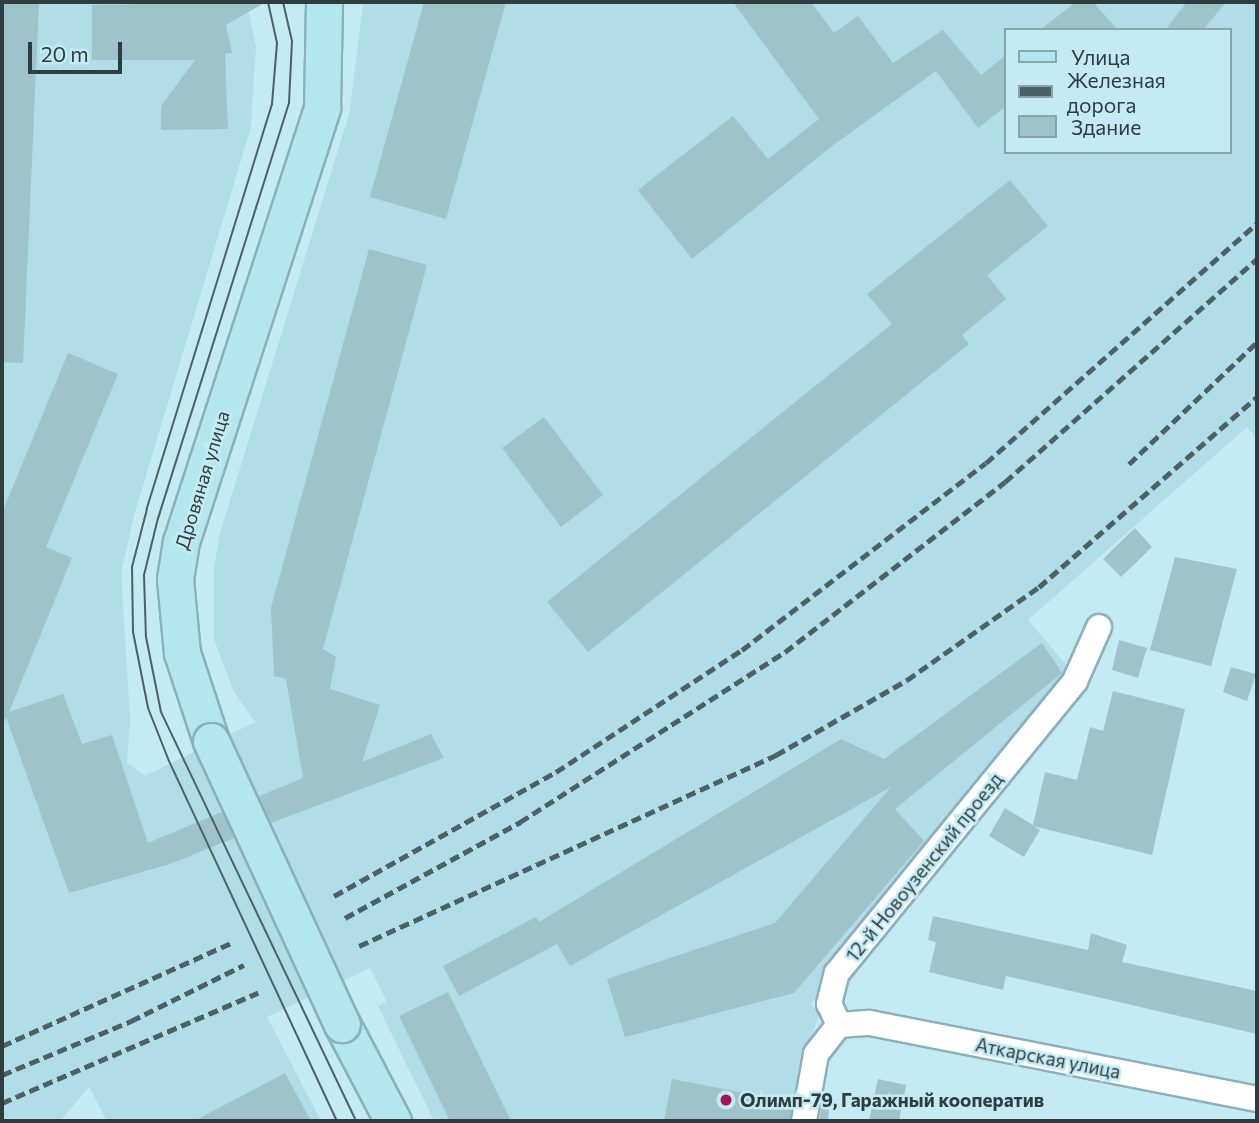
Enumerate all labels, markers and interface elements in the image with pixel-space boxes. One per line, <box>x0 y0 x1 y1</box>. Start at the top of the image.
scale bar <box>32 28 126 72</box>
legend <box>1004 28 1231 154</box>
text: 20 m <box>41 41 89 66</box>
text: Улица <box>1071 44 1130 69</box>
text: Железная дорога <box>1067 67 1166 117</box>
text: Здание <box>1071 114 1141 139</box>
street label: Дровяная улица <box>170 408 234 552</box>
street label: 12-й Новоузенский проезд <box>841 768 1007 966</box>
street label: Аткарская улица <box>974 1033 1122 1083</box>
place label: Олимп-79, Гаражный кооператив <box>740 1089 1044 1111</box>
marker: Олимп-79, Гаражный кооператив <box>718 1092 734 1108</box>

